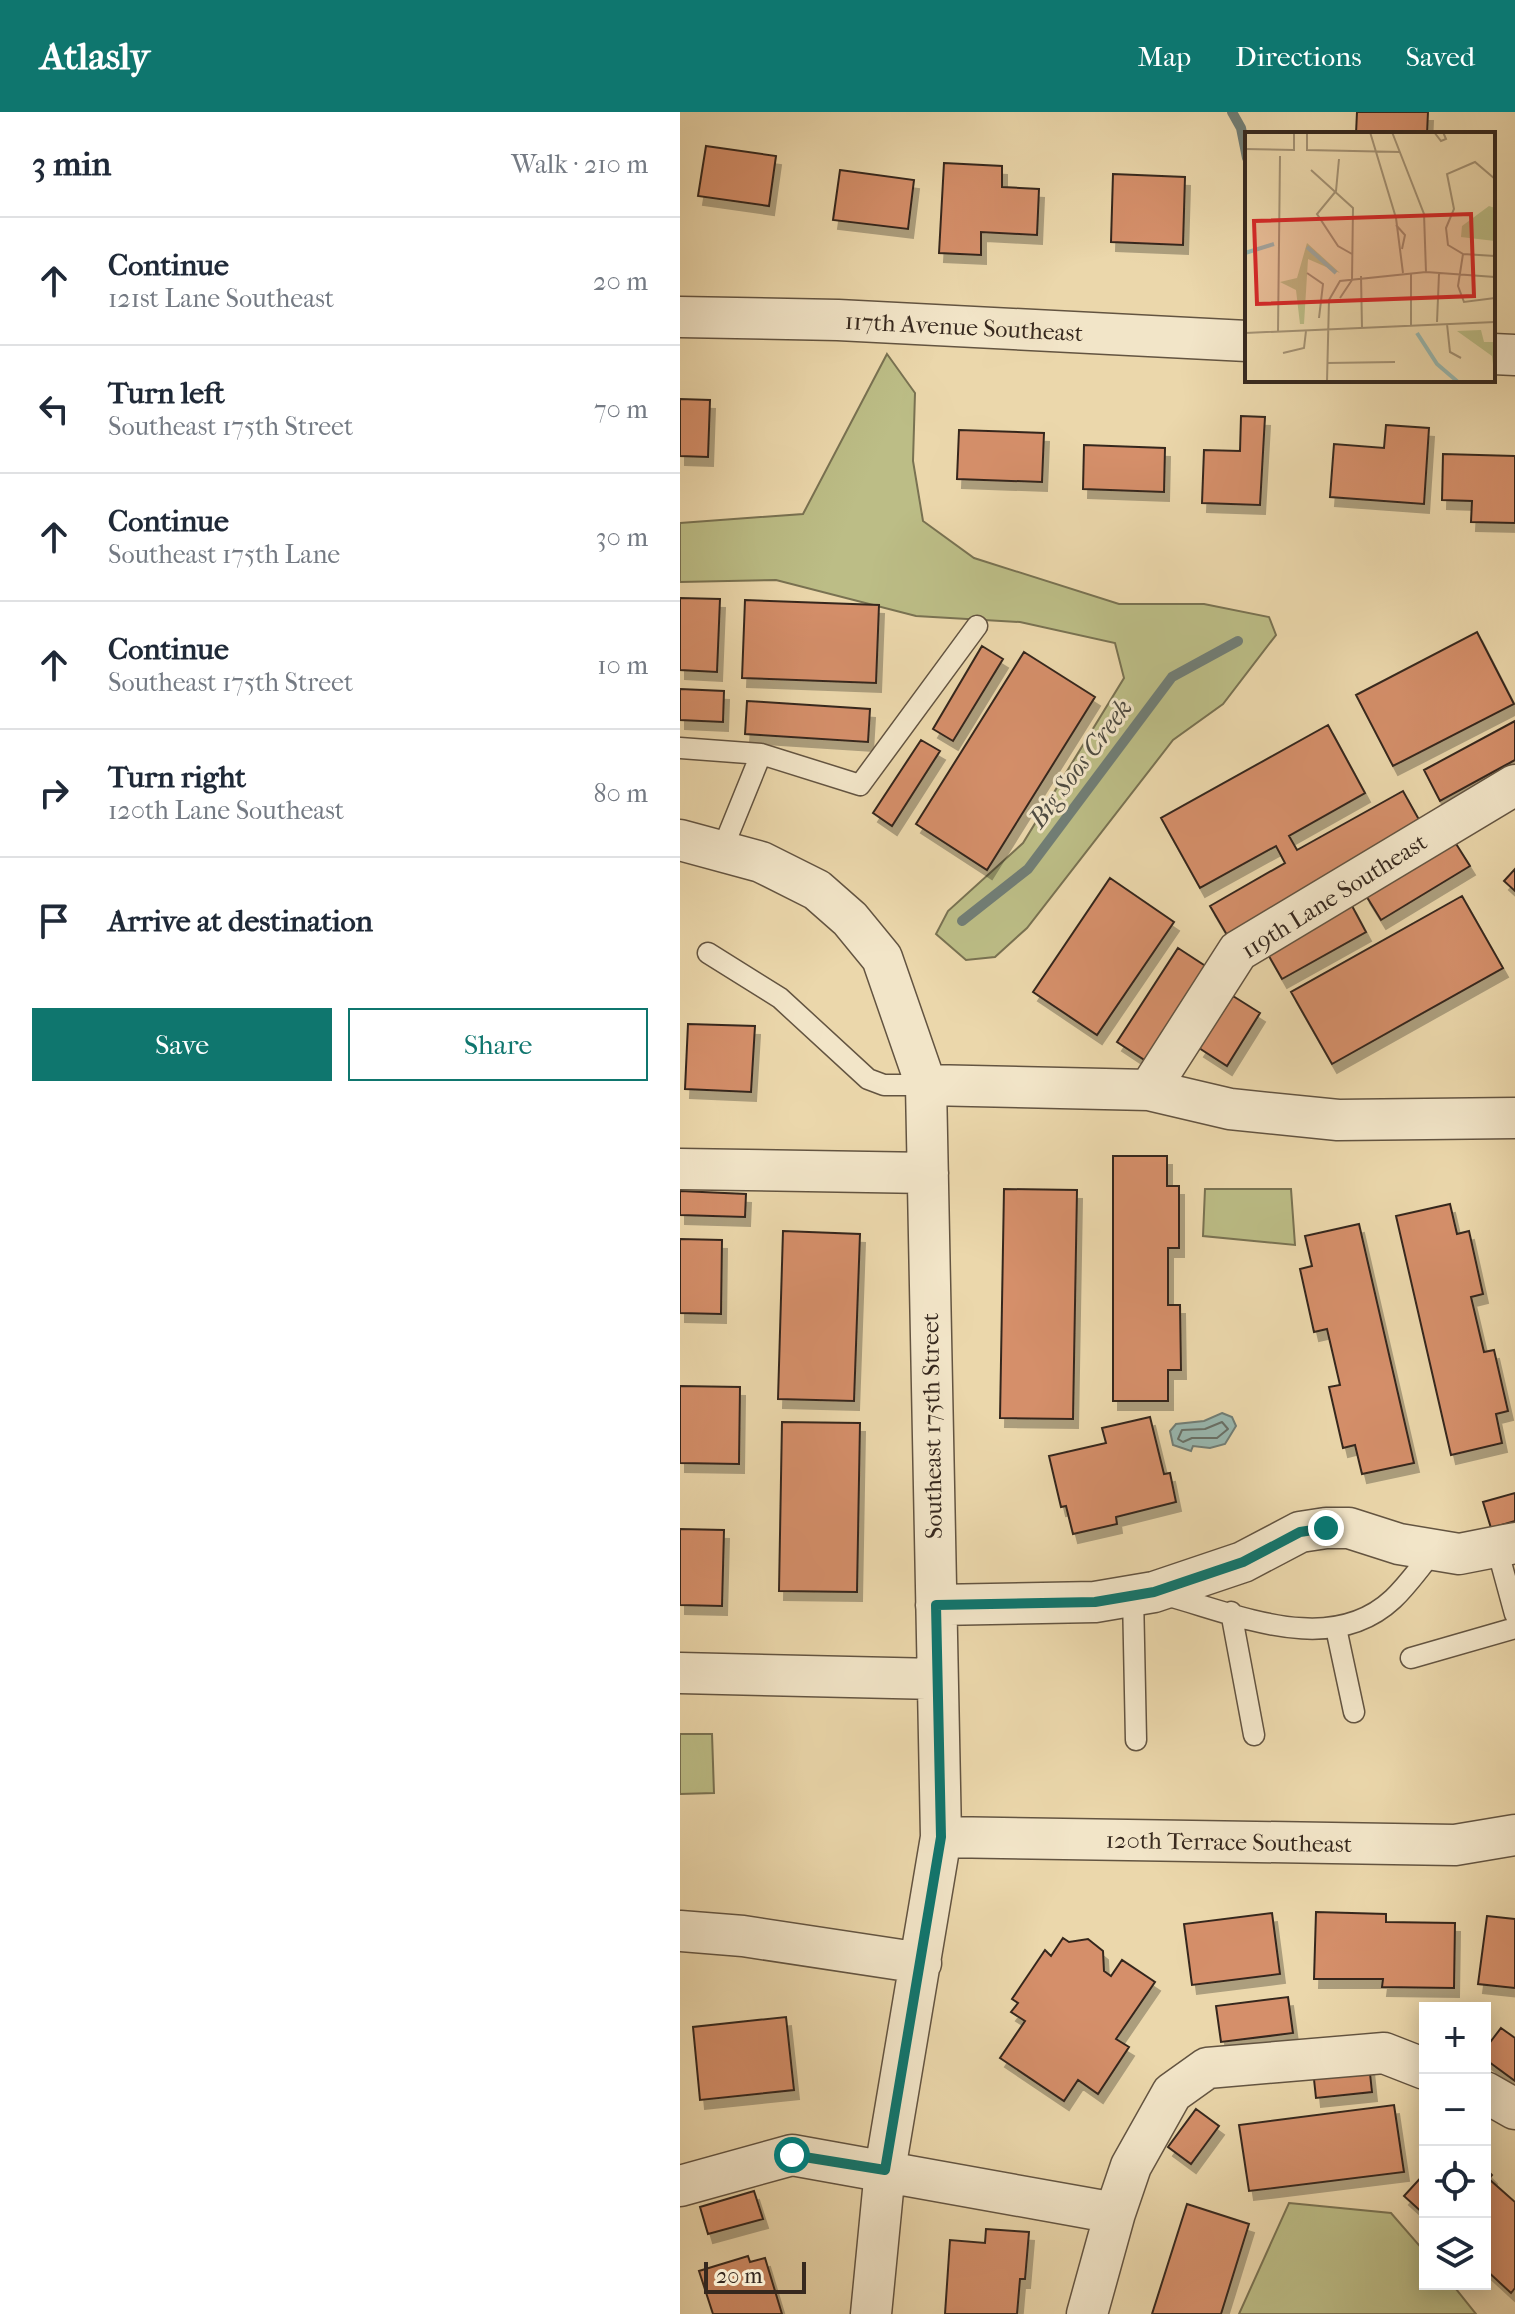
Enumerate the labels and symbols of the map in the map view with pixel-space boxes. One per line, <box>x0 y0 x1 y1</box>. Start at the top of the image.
inset map <box>1245 132 1495 382</box>
street label: 117th Avenue Southeast <box>844 307 1084 347</box>
water label: Big Soos Creek <box>1021 693 1139 835</box>
street label: 119th Lane Southeast <box>1236 827 1432 964</box>
street label: Southeast 175th Street <box>916 1312 948 1539</box>
route end <box>1308 1510 1344 1546</box>
street label: 120th Terrace Southeast <box>1105 1826 1353 1858</box>
route start <box>774 2137 810 2173</box>
scale bar <box>704 2258 806 2294</box>

